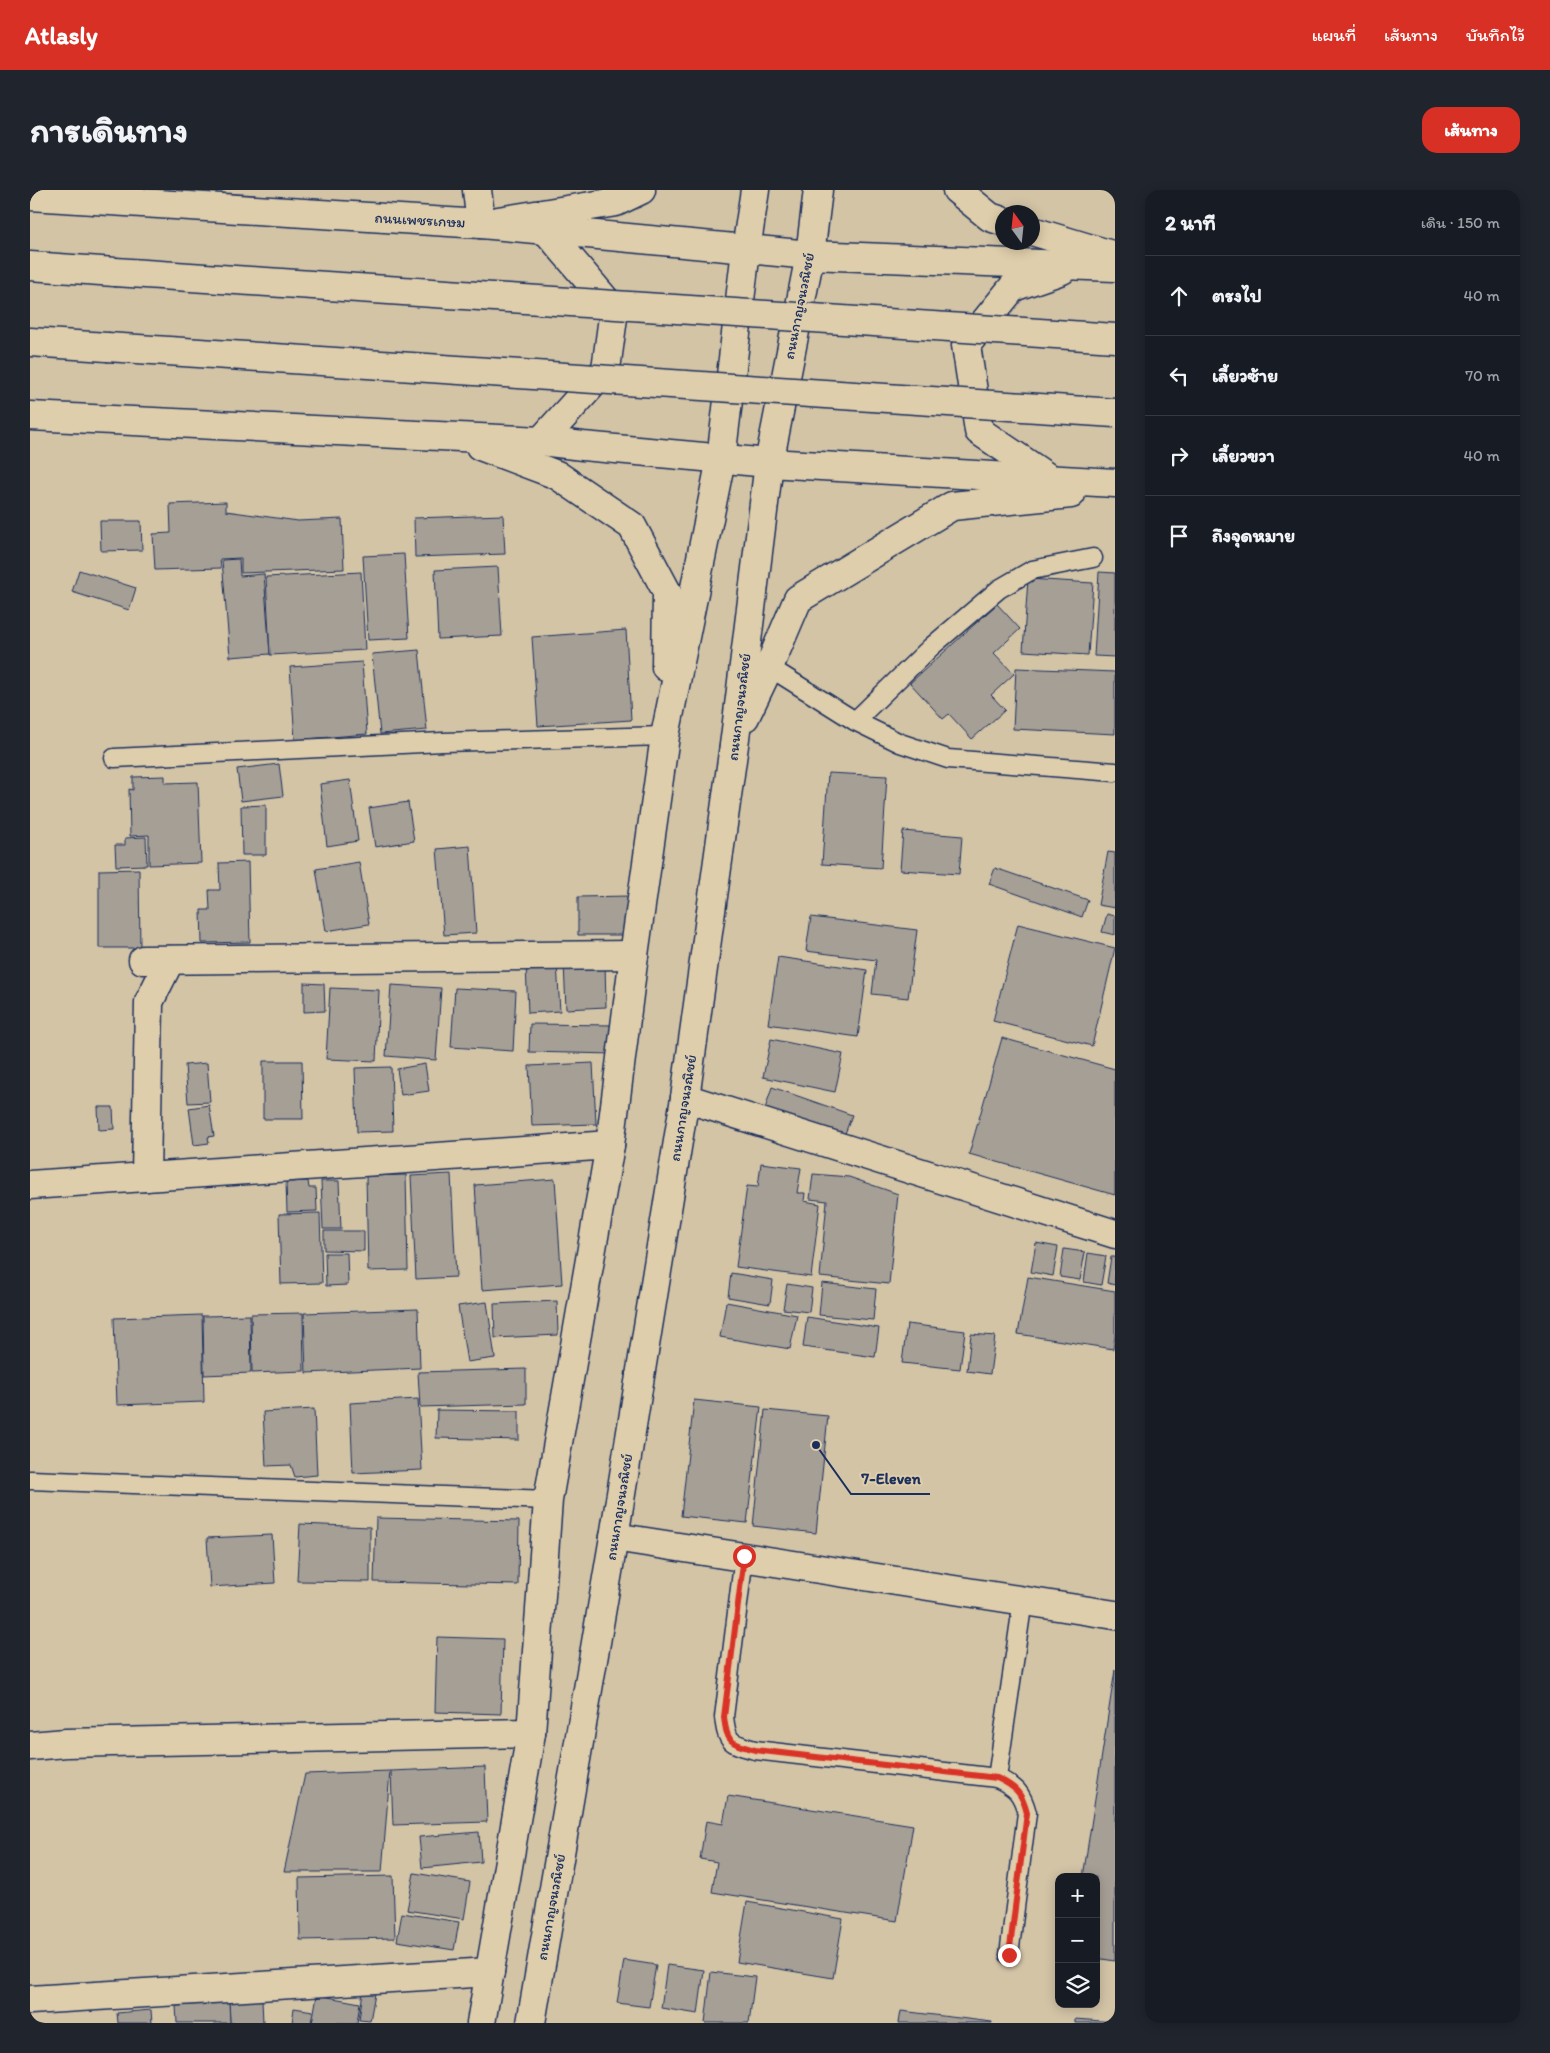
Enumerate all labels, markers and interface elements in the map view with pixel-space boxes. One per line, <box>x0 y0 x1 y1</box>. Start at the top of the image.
text: Atlasly <box>25 21 98 50</box>
text: แผนที่ <box>1312 24 1356 46</box>
text: เส้นทาง <box>1384 24 1438 46</box>
text: บันทึกไว้ <box>1466 24 1525 46</box>
button: เส้นทาง <box>1422 107 1520 153</box>
text: การเดินทาง <box>30 109 188 151</box>
north arrow <box>995 205 1040 250</box>
street label: ถนนเพชรเกษม <box>374 209 466 231</box>
text: 2 นาที <box>1165 210 1216 235</box>
text: เดิน · 150 m <box>1421 213 1500 232</box>
street label: ถนนกาญจนวณิชย์ <box>780 251 818 361</box>
icon: ahead <box>1165 282 1193 310</box>
text: ตรงไป <box>1212 284 1262 307</box>
text: 40 m <box>1463 286 1500 305</box>
icon: left <box>1165 362 1193 390</box>
text: เลี้ยวซ้าย <box>1212 364 1278 387</box>
text: 70 m <box>1465 366 1500 385</box>
icon: right <box>1165 442 1193 470</box>
text: เลี้ยวขวา <box>1212 444 1275 467</box>
text: 40 m <box>1463 446 1500 465</box>
icon: arrive <box>1165 522 1193 550</box>
text: ถึงจุดหมาย <box>1212 524 1295 547</box>
street label: ถนนกาญจนวณิชย์ <box>723 652 755 762</box>
street label: ถนนกาญจนวณิชย์ <box>666 1053 700 1163</box>
street label: ถนนกาญจนวณิชย์ <box>602 1452 636 1562</box>
callout: 7-Eleven <box>851 1463 930 1494</box>
text: 7-Eleven <box>860 1469 922 1488</box>
route start <box>733 1545 756 1568</box>
street label: ถนนกาญจนวณิชย์ <box>533 1852 569 1962</box>
map controls <box>1055 1873 1100 2008</box>
button: + <box>1055 1873 1100 1918</box>
button: − <box>1055 1918 1100 1963</box>
route end <box>998 1944 1021 1967</box>
button: layers <box>1055 1963 1100 2008</box>

